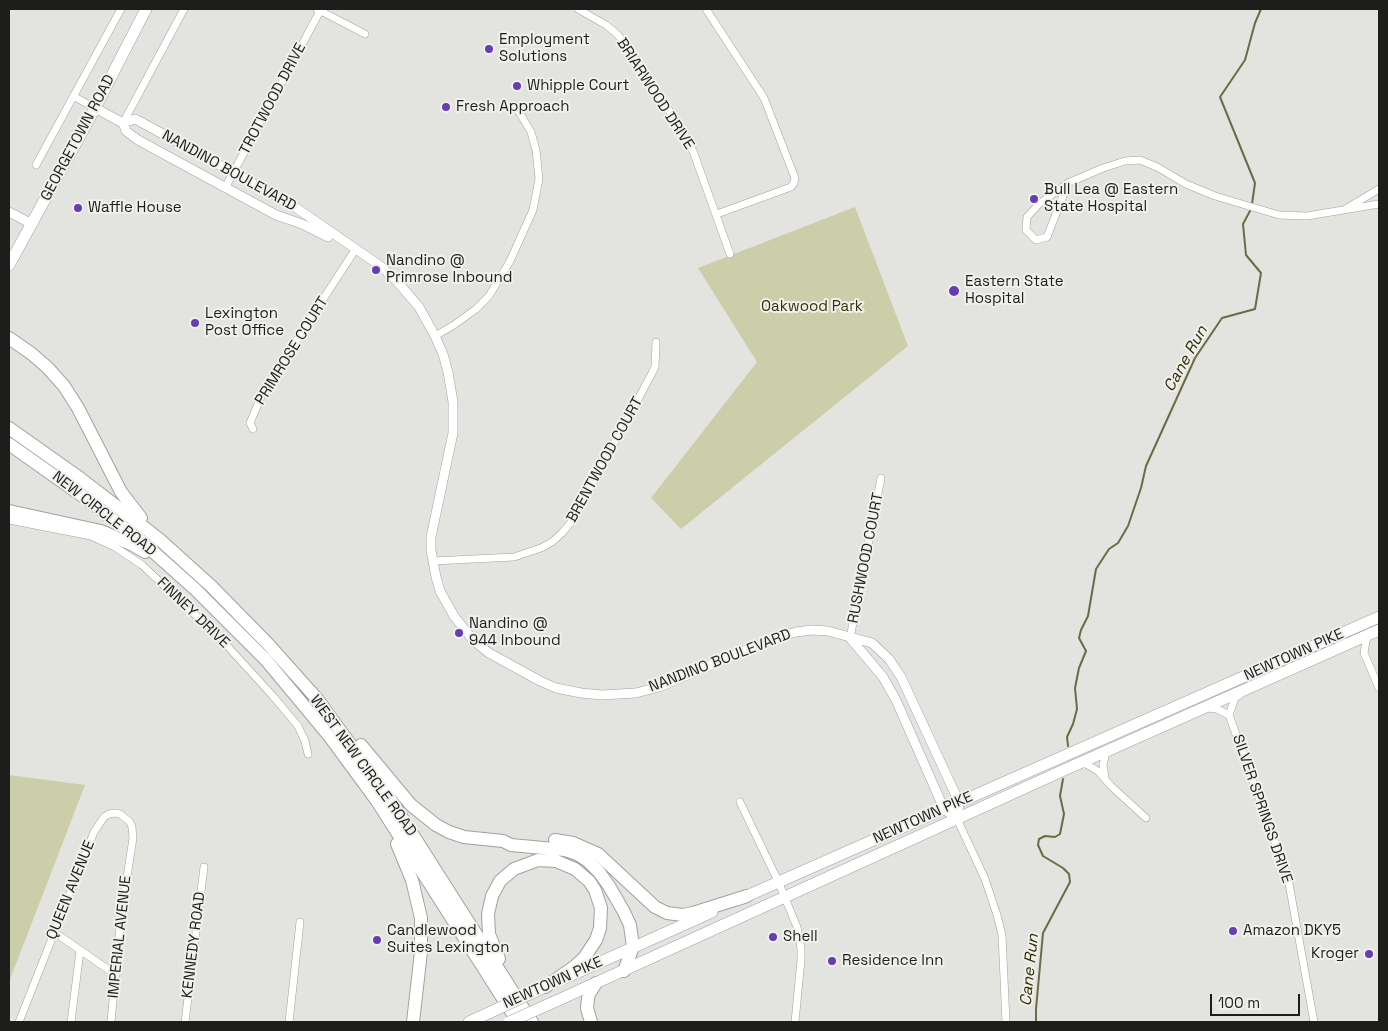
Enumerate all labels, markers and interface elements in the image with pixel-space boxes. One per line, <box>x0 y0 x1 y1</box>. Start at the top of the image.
place label: Employment Solutions <box>499 31 590 66</box>
street label: BRIARWOOD DRIVE <box>612 35 698 153</box>
street label: TROTWOOD DRIVE <box>236 40 310 158</box>
marker: Employment Solutions <box>483 43 495 55</box>
street label: GEORGETOWN ROAD <box>37 72 119 204</box>
place label: Whipple Court <box>527 77 629 95</box>
marker: Whipple Court <box>511 80 523 92</box>
place label: Fresh Approach <box>456 98 569 116</box>
marker: Fresh Approach <box>440 101 452 113</box>
street label: NANDINO BOULEVARD <box>159 127 299 215</box>
place label: Bull Lea @ Eastern State Hospital <box>1044 181 1178 216</box>
marker: Bull Lea @ Eastern State Hospital <box>1028 193 1040 205</box>
place label: Waffle House <box>88 199 182 217</box>
marker: Waffle House <box>72 202 84 214</box>
place label: Nandino @ Primrose Inbound <box>386 252 512 287</box>
marker: Nandino @ Primrose Inbound <box>370 264 382 276</box>
place label: Eastern State Hospital <box>965 273 1064 308</box>
marker: Eastern State Hospital <box>947 284 961 298</box>
street label: PRIMROSE COURT <box>252 294 332 408</box>
park label: Oakwood Park <box>761 298 863 316</box>
place label: Lexington Post Office <box>205 305 284 340</box>
marker: Lexington Post Office <box>189 317 201 329</box>
water label: Cane Run <box>1160 323 1212 395</box>
street label: BRENTWOOD COURT <box>563 394 647 526</box>
street label: NEW CIRCLE ROAD <box>48 468 160 560</box>
street label: RUSHWOOD COURT <box>844 491 888 625</box>
street label: FINNEY DRIVE <box>153 574 233 652</box>
place label: Nandino @ 944 Inbound <box>469 615 561 650</box>
street label: NEWTOWN PIKE <box>1241 625 1347 685</box>
street label: NANDINO BOULEVARD <box>646 626 794 696</box>
marker: Nandino @ 944 Inbound <box>453 627 465 639</box>
street label: WEST NEW CIRCLE ROAD <box>306 692 420 840</box>
street label: SILVER SPRINGS DRIVE <box>1228 732 1296 886</box>
street label: NEWTOWN PIKE <box>870 788 976 848</box>
street label: QUEEN AVENUE <box>43 838 99 942</box>
street label: IMPERIAL AVENUE <box>105 875 135 999</box>
street label: KENNEDY ROAD <box>179 891 209 999</box>
place label: Candlewood Suites Lexington <box>387 922 509 957</box>
place label: Amazon DKY5 <box>1243 922 1341 940</box>
marker: Amazon DKY5 <box>1227 925 1239 937</box>
place label: Shell <box>783 928 818 946</box>
marker: Shell <box>767 931 779 943</box>
water label: Cane Run <box>1017 933 1043 1007</box>
marker: Candlewood Suites Lexington <box>371 934 383 946</box>
place label: Kroger <box>1311 945 1359 963</box>
marker: Kroger <box>1363 948 1375 960</box>
place label: Residence Inn <box>842 952 943 970</box>
street label: NEWTOWN PIKE <box>500 953 606 1013</box>
marker: Residence Inn <box>826 955 838 967</box>
scale bar <box>1213 984 1303 1016</box>
text: 100 m <box>1218 993 1260 1012</box>

